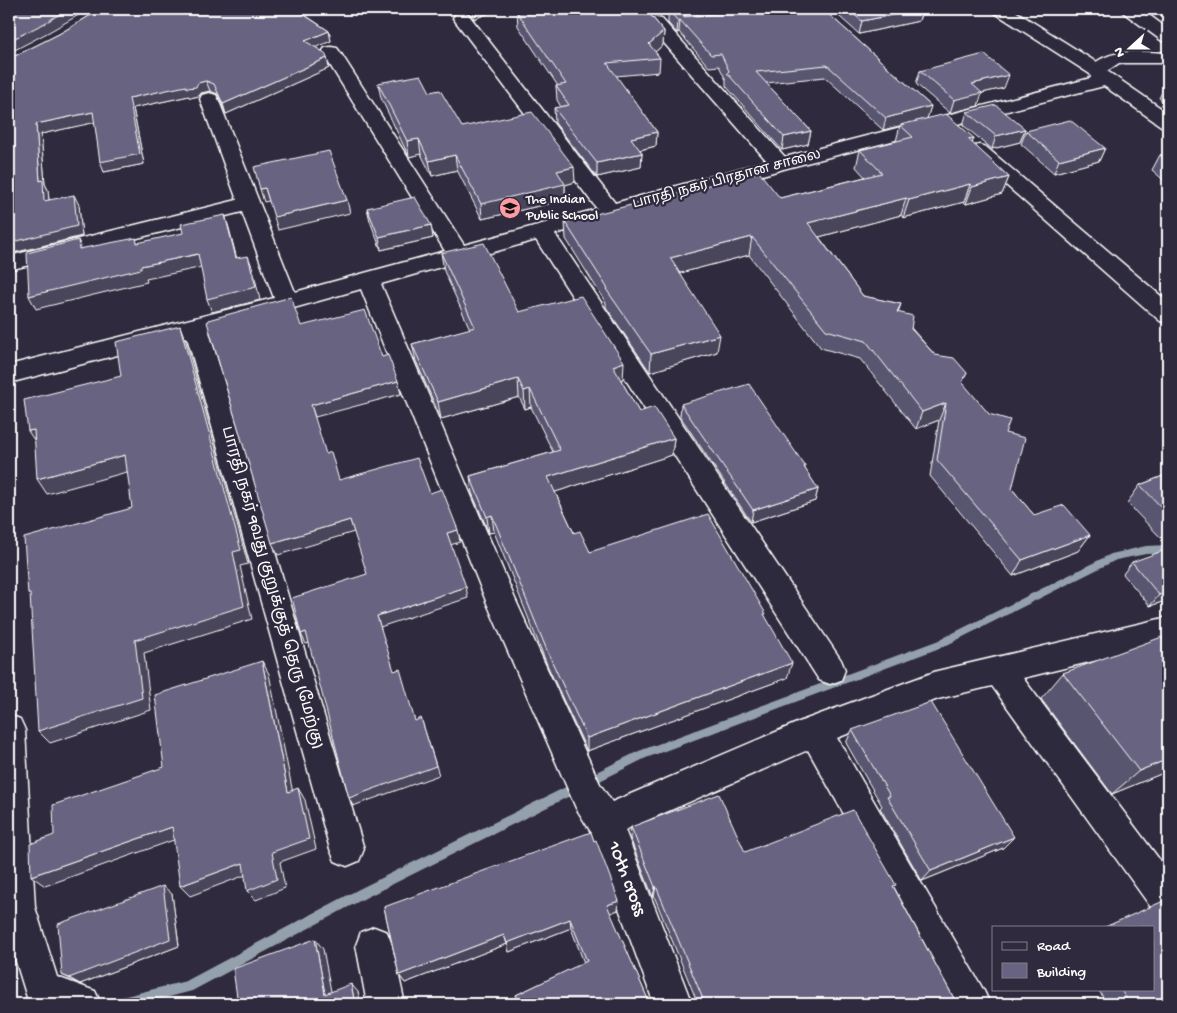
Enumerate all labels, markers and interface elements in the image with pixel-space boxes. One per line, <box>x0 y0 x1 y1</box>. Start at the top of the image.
north arrow <box>1104 22 1154 72</box>
text: N <box>1111 44 1130 59</box>
street label: பாரதி நகர் பிரதான சாலை <box>631 146 823 213</box>
place label: The Indian Public School <box>525 192 598 225</box>
school or university icon: The Indian Public School <box>498 196 522 220</box>
street label: பாரதி நகர் 9வது குறுக்குத் தெரு (மேற்கு) <box>216 424 328 752</box>
street label: 10th cross <box>601 838 651 920</box>
legend <box>992 926 1154 990</box>
text: Road <box>1037 938 1071 956</box>
text: Building <box>1036 964 1086 982</box>

